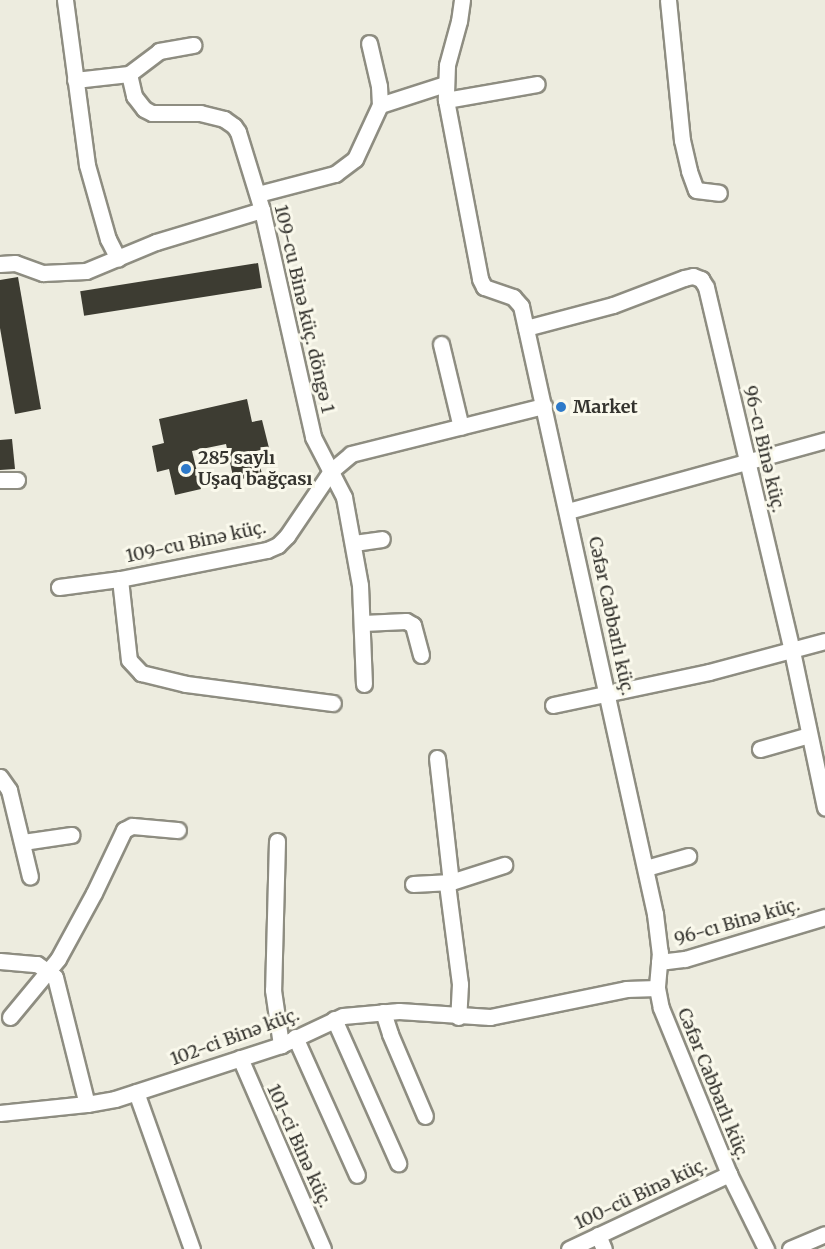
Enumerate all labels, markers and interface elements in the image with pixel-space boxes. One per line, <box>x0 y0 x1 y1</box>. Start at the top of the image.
street label: 109-cu Binə küç. döngə 1 <box>270 203 338 415</box>
street label: 96-cı Binə küç. <box>739 383 789 515</box>
place label: Market <box>573 396 638 418</box>
marker: Market <box>554 400 568 414</box>
place label: 285 saylı Uşaq bağçası <box>198 448 312 490</box>
marker: 285 saylı Uşaq bağçası <box>179 462 193 476</box>
street label: 109-cu Binə küç. <box>124 517 268 567</box>
street label: Cəfər Cabbarlı küç. <box>584 535 638 697</box>
street label: 96-cı Binə küç. <box>672 894 802 950</box>
street label: 102-ci Binə küç. <box>168 1004 302 1070</box>
street label: Cəfər Cabbarlı küç. <box>673 1005 753 1163</box>
street label: 101-ci Binə küç. <box>262 1081 336 1211</box>
street label: 100-cü Binə küç. <box>571 1154 711 1234</box>

